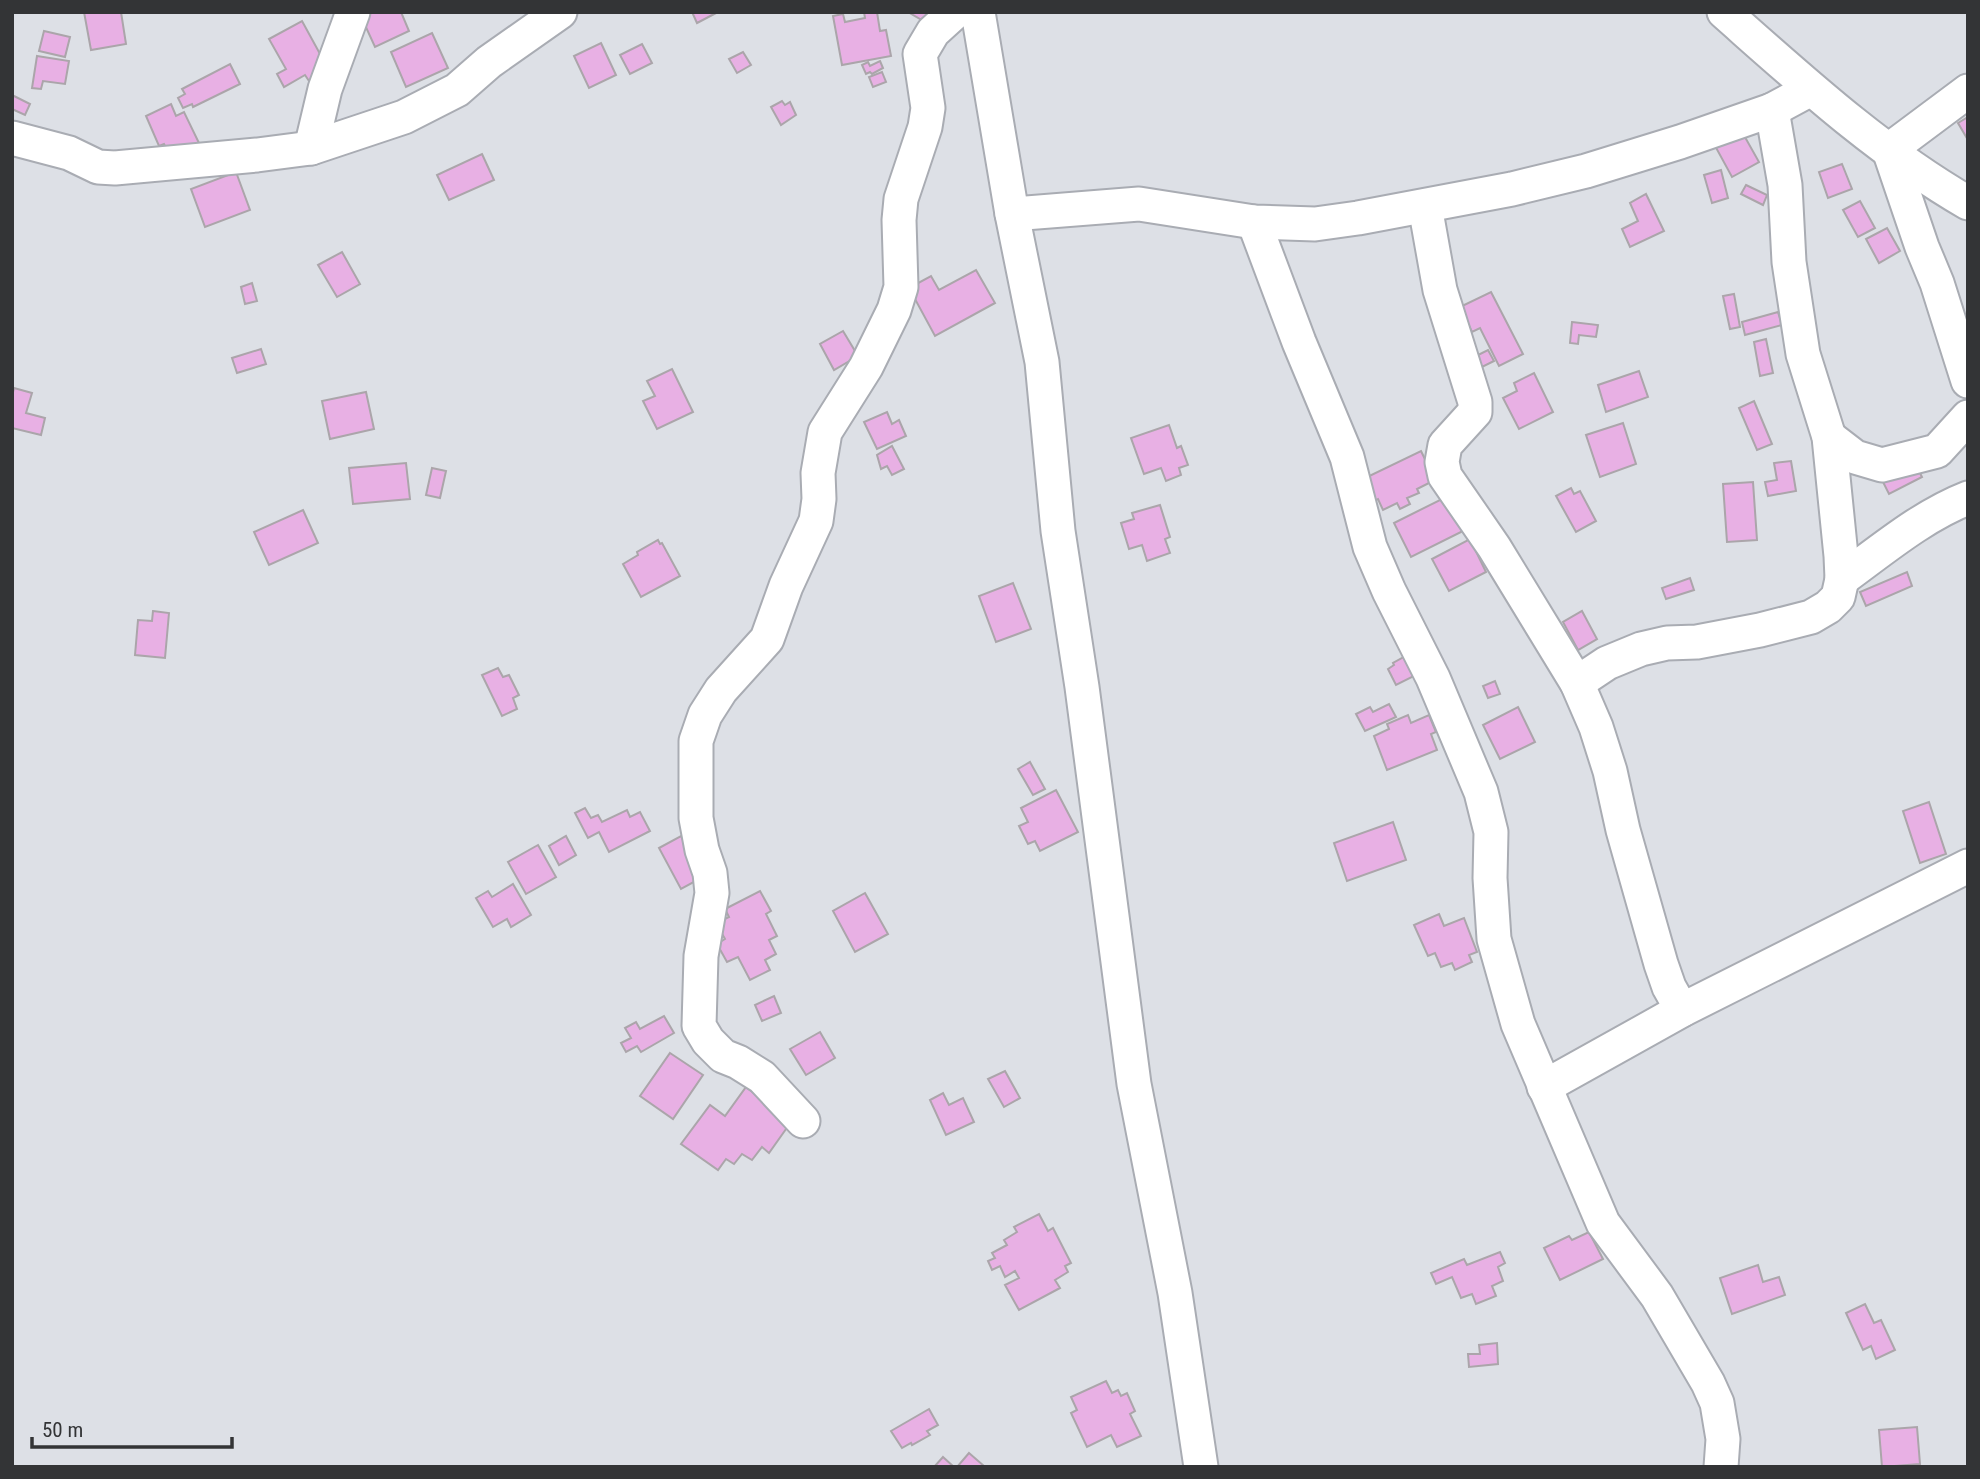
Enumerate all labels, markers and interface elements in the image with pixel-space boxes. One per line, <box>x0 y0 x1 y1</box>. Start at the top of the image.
scale bar <box>32 1406 231 1450</box>
text: 50 m <box>42 1418 83 1442</box>

